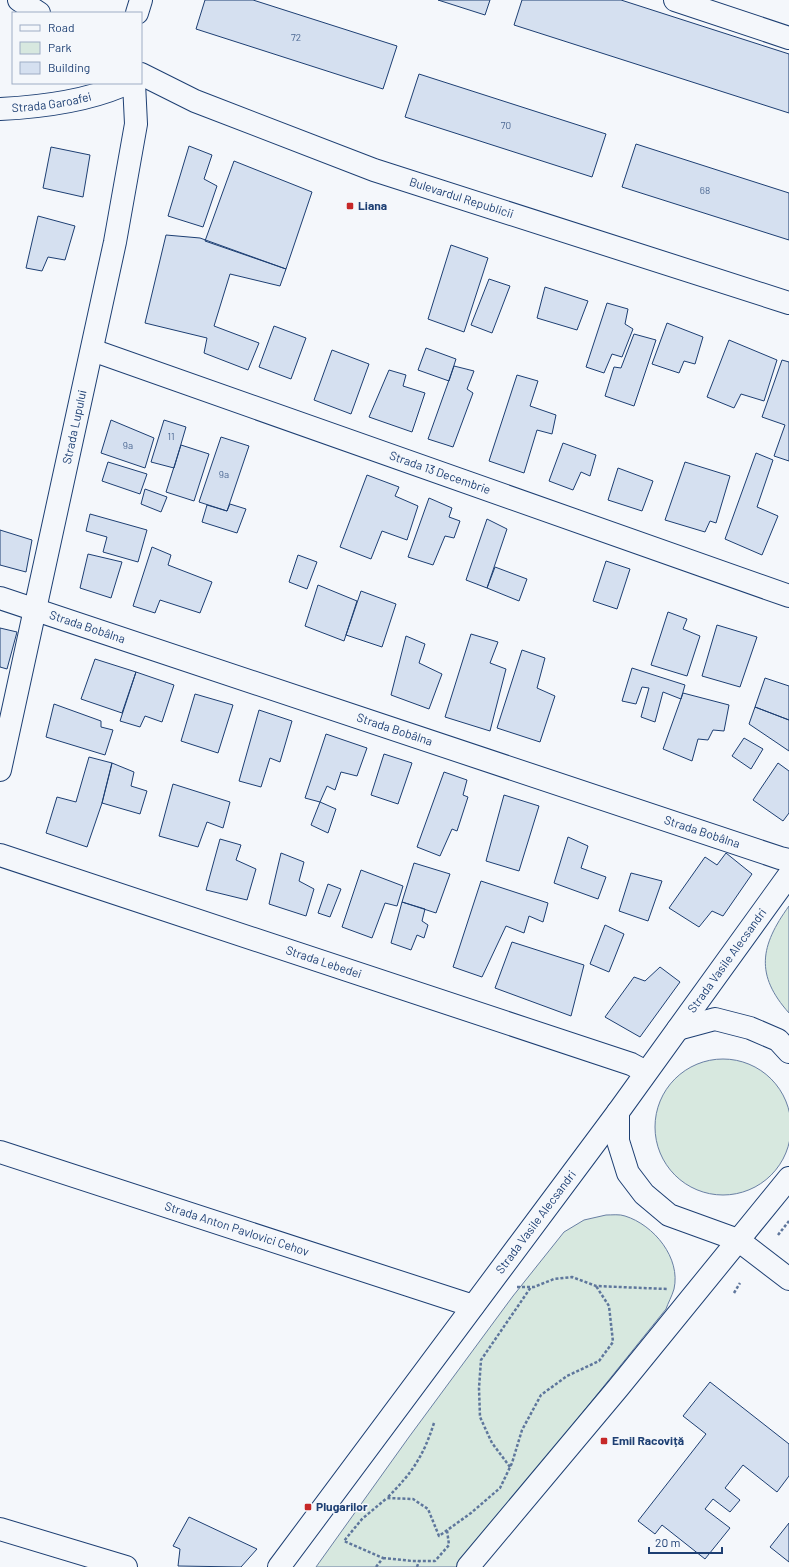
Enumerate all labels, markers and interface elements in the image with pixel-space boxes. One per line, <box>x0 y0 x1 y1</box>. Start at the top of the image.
legend <box>12 12 142 84</box>
text: Road <box>48 20 75 34</box>
house number: 72 <box>291 31 301 43</box>
text: Park <box>48 40 72 54</box>
text: Building <box>48 60 90 74</box>
street label: Strada Garoafei <box>11 89 93 114</box>
house number: 70 <box>501 119 511 131</box>
street label: Bulevardul Republicii <box>408 174 516 220</box>
house number: 68 <box>700 184 710 196</box>
place label: Liana <box>358 198 387 212</box>
marker: Liana <box>345 201 355 211</box>
street label: Strada Lupului <box>59 388 89 465</box>
house number: 11 <box>167 430 175 442</box>
house number: 9a <box>123 439 133 451</box>
street label: Strada 13 Decembrie <box>388 448 493 496</box>
house number: 9a <box>219 468 229 480</box>
street label: Strada Bobâlna <box>48 607 127 645</box>
street label: Strada Bobâlna <box>355 709 435 748</box>
street label: Strada Bobâlna <box>663 812 742 850</box>
street label: Strada Vasile Alecsandri <box>684 905 769 1015</box>
street label: Strada Lebedei <box>284 942 364 980</box>
street label: Strada Vasile Alecsandri <box>492 1167 578 1276</box>
street label: Strada Anton Pavlovici Cehov <box>163 1198 311 1258</box>
place label: Emil Racoviță <box>612 1433 684 1447</box>
marker: Emil Racoviță <box>599 1436 609 1446</box>
place label: Plugarilor <box>316 1499 368 1513</box>
marker: Plugarilor <box>303 1502 313 1512</box>
scale bar <box>649 1529 722 1555</box>
text: 20 m <box>655 1535 681 1549</box>

